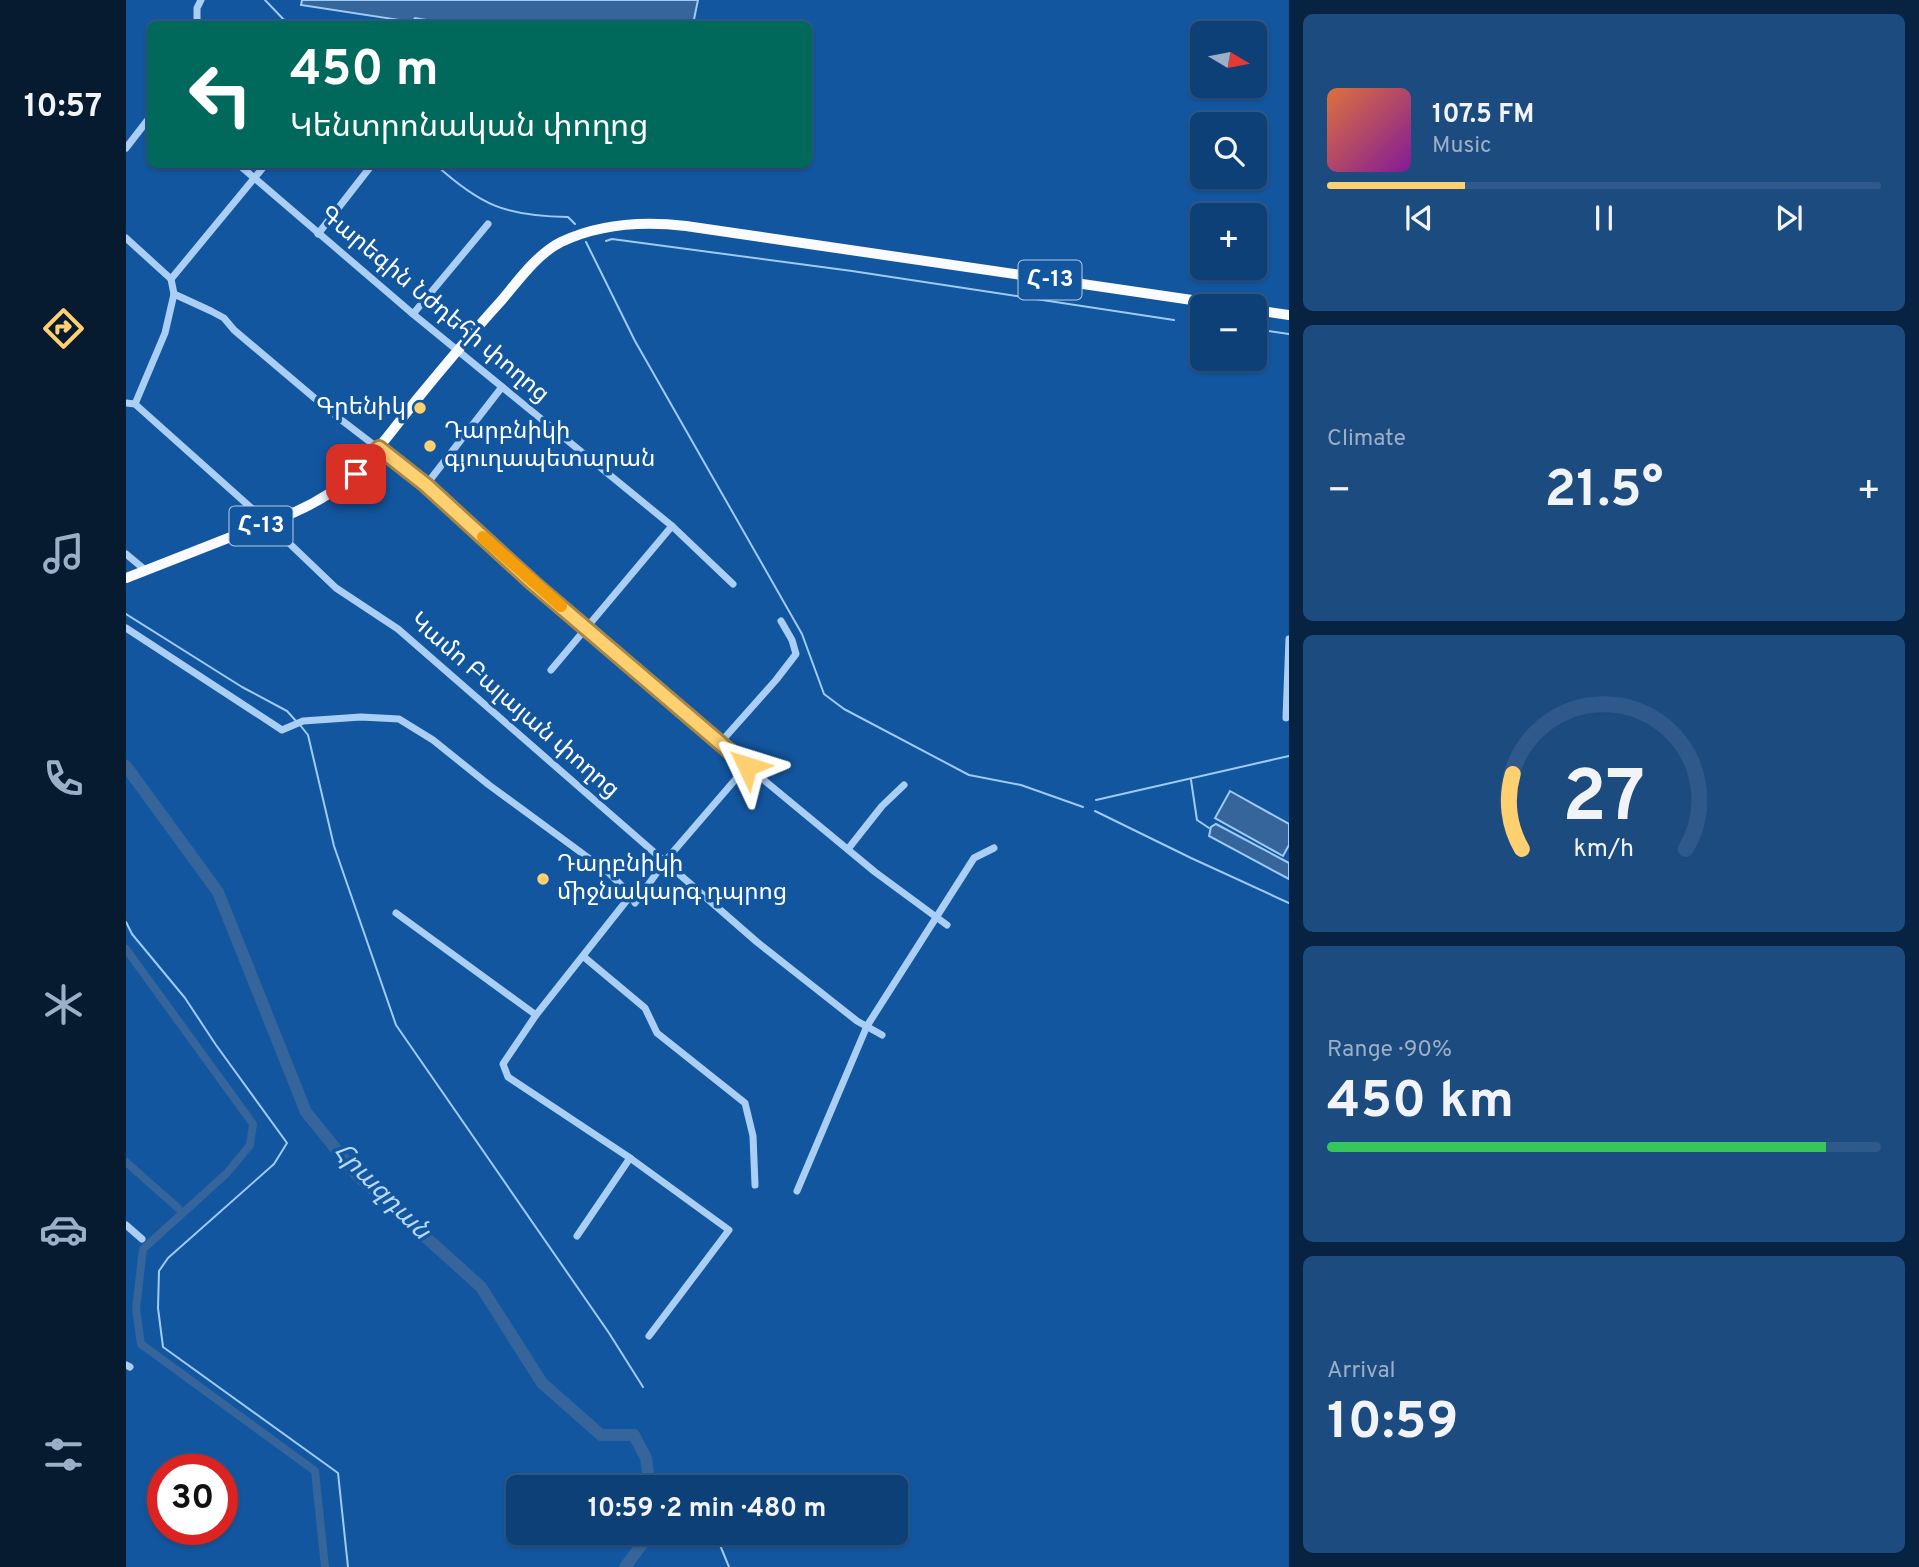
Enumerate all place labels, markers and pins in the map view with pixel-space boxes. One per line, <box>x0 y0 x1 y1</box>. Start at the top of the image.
place label: Գրենիկ <box>316 393 406 423</box>
marker: Գրենիկ <box>412 400 428 416</box>
place label: Դարբնիկի գյուղապետարան <box>444 417 656 475</box>
marker: Դարբնիկի գյուղապետարան <box>422 438 438 454</box>
pin <box>326 444 386 504</box>
place label: Դարբնիկի միջնակարգ դպրոց <box>557 850 787 908</box>
marker: Դարբնիկի միջնակարգ դպրոց <box>535 871 551 887</box>

